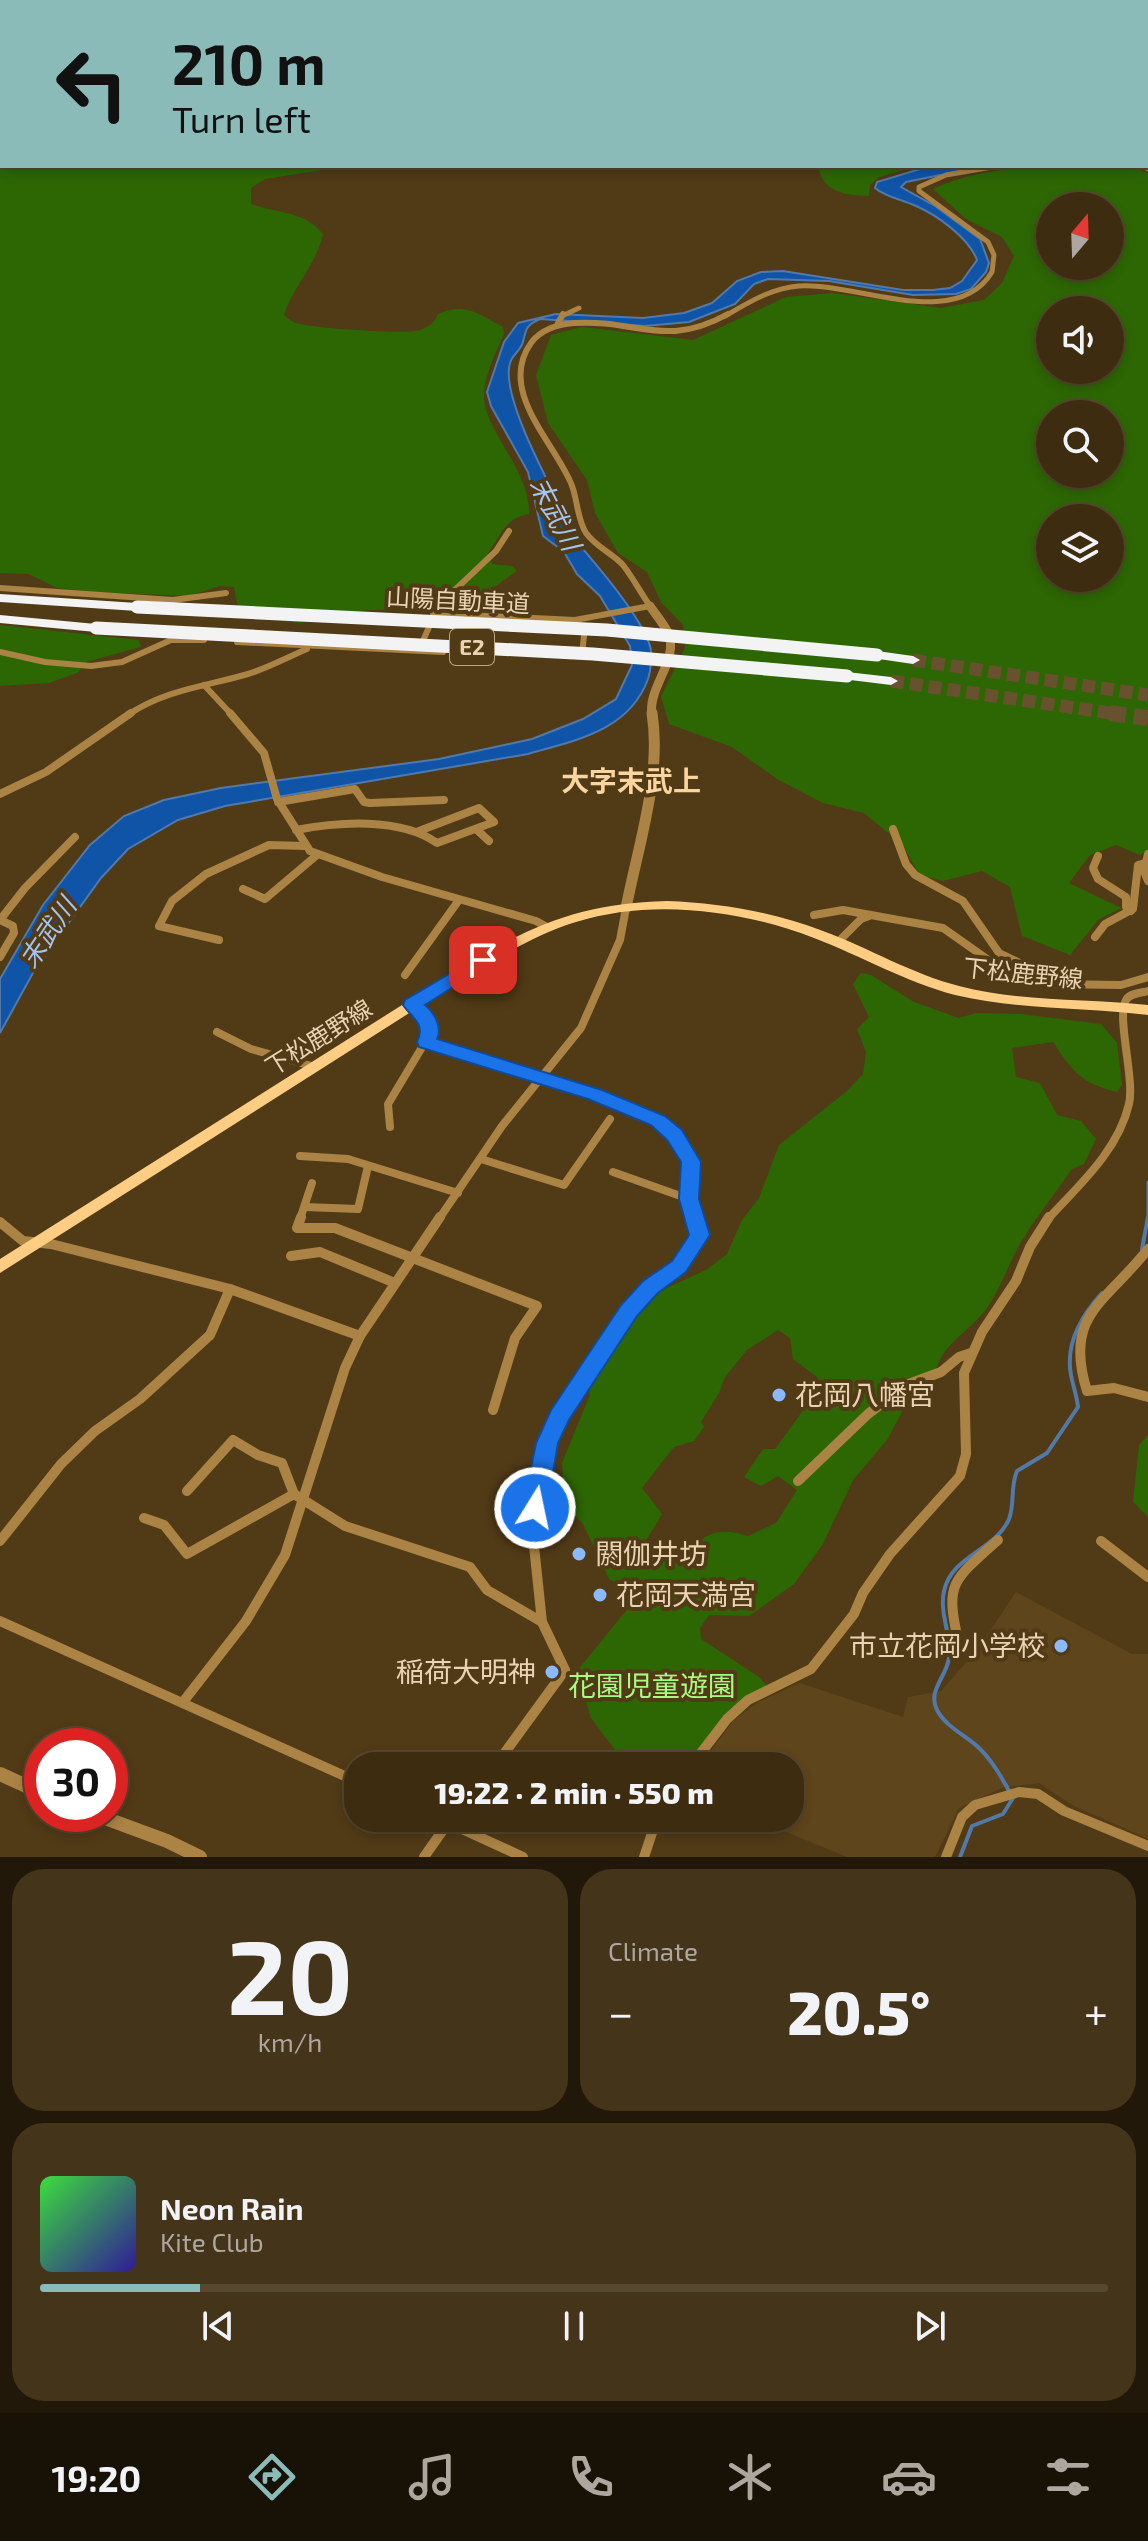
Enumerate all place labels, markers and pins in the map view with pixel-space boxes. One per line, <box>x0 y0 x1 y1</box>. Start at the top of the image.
pin <box>449 926 517 994</box>
place label: 花岡八幡宮 <box>795 1377 935 1411</box>
marker: 花岡八幡宮 <box>770 1386 788 1404</box>
place label: 閼伽井坊 <box>595 1536 707 1570</box>
marker: 閼伽井坊 <box>570 1545 588 1563</box>
place label: 花岡天満宮 <box>616 1577 756 1611</box>
marker: 花岡天満宮 <box>591 1586 609 1604</box>
place label: 市立花岡小学校 <box>849 1628 1045 1662</box>
marker: 市立花岡小学校 <box>1052 1637 1070 1655</box>
place label: 稲荷大明神 <box>396 1654 536 1688</box>
marker: 稲荷大明神 <box>543 1663 561 1681</box>

